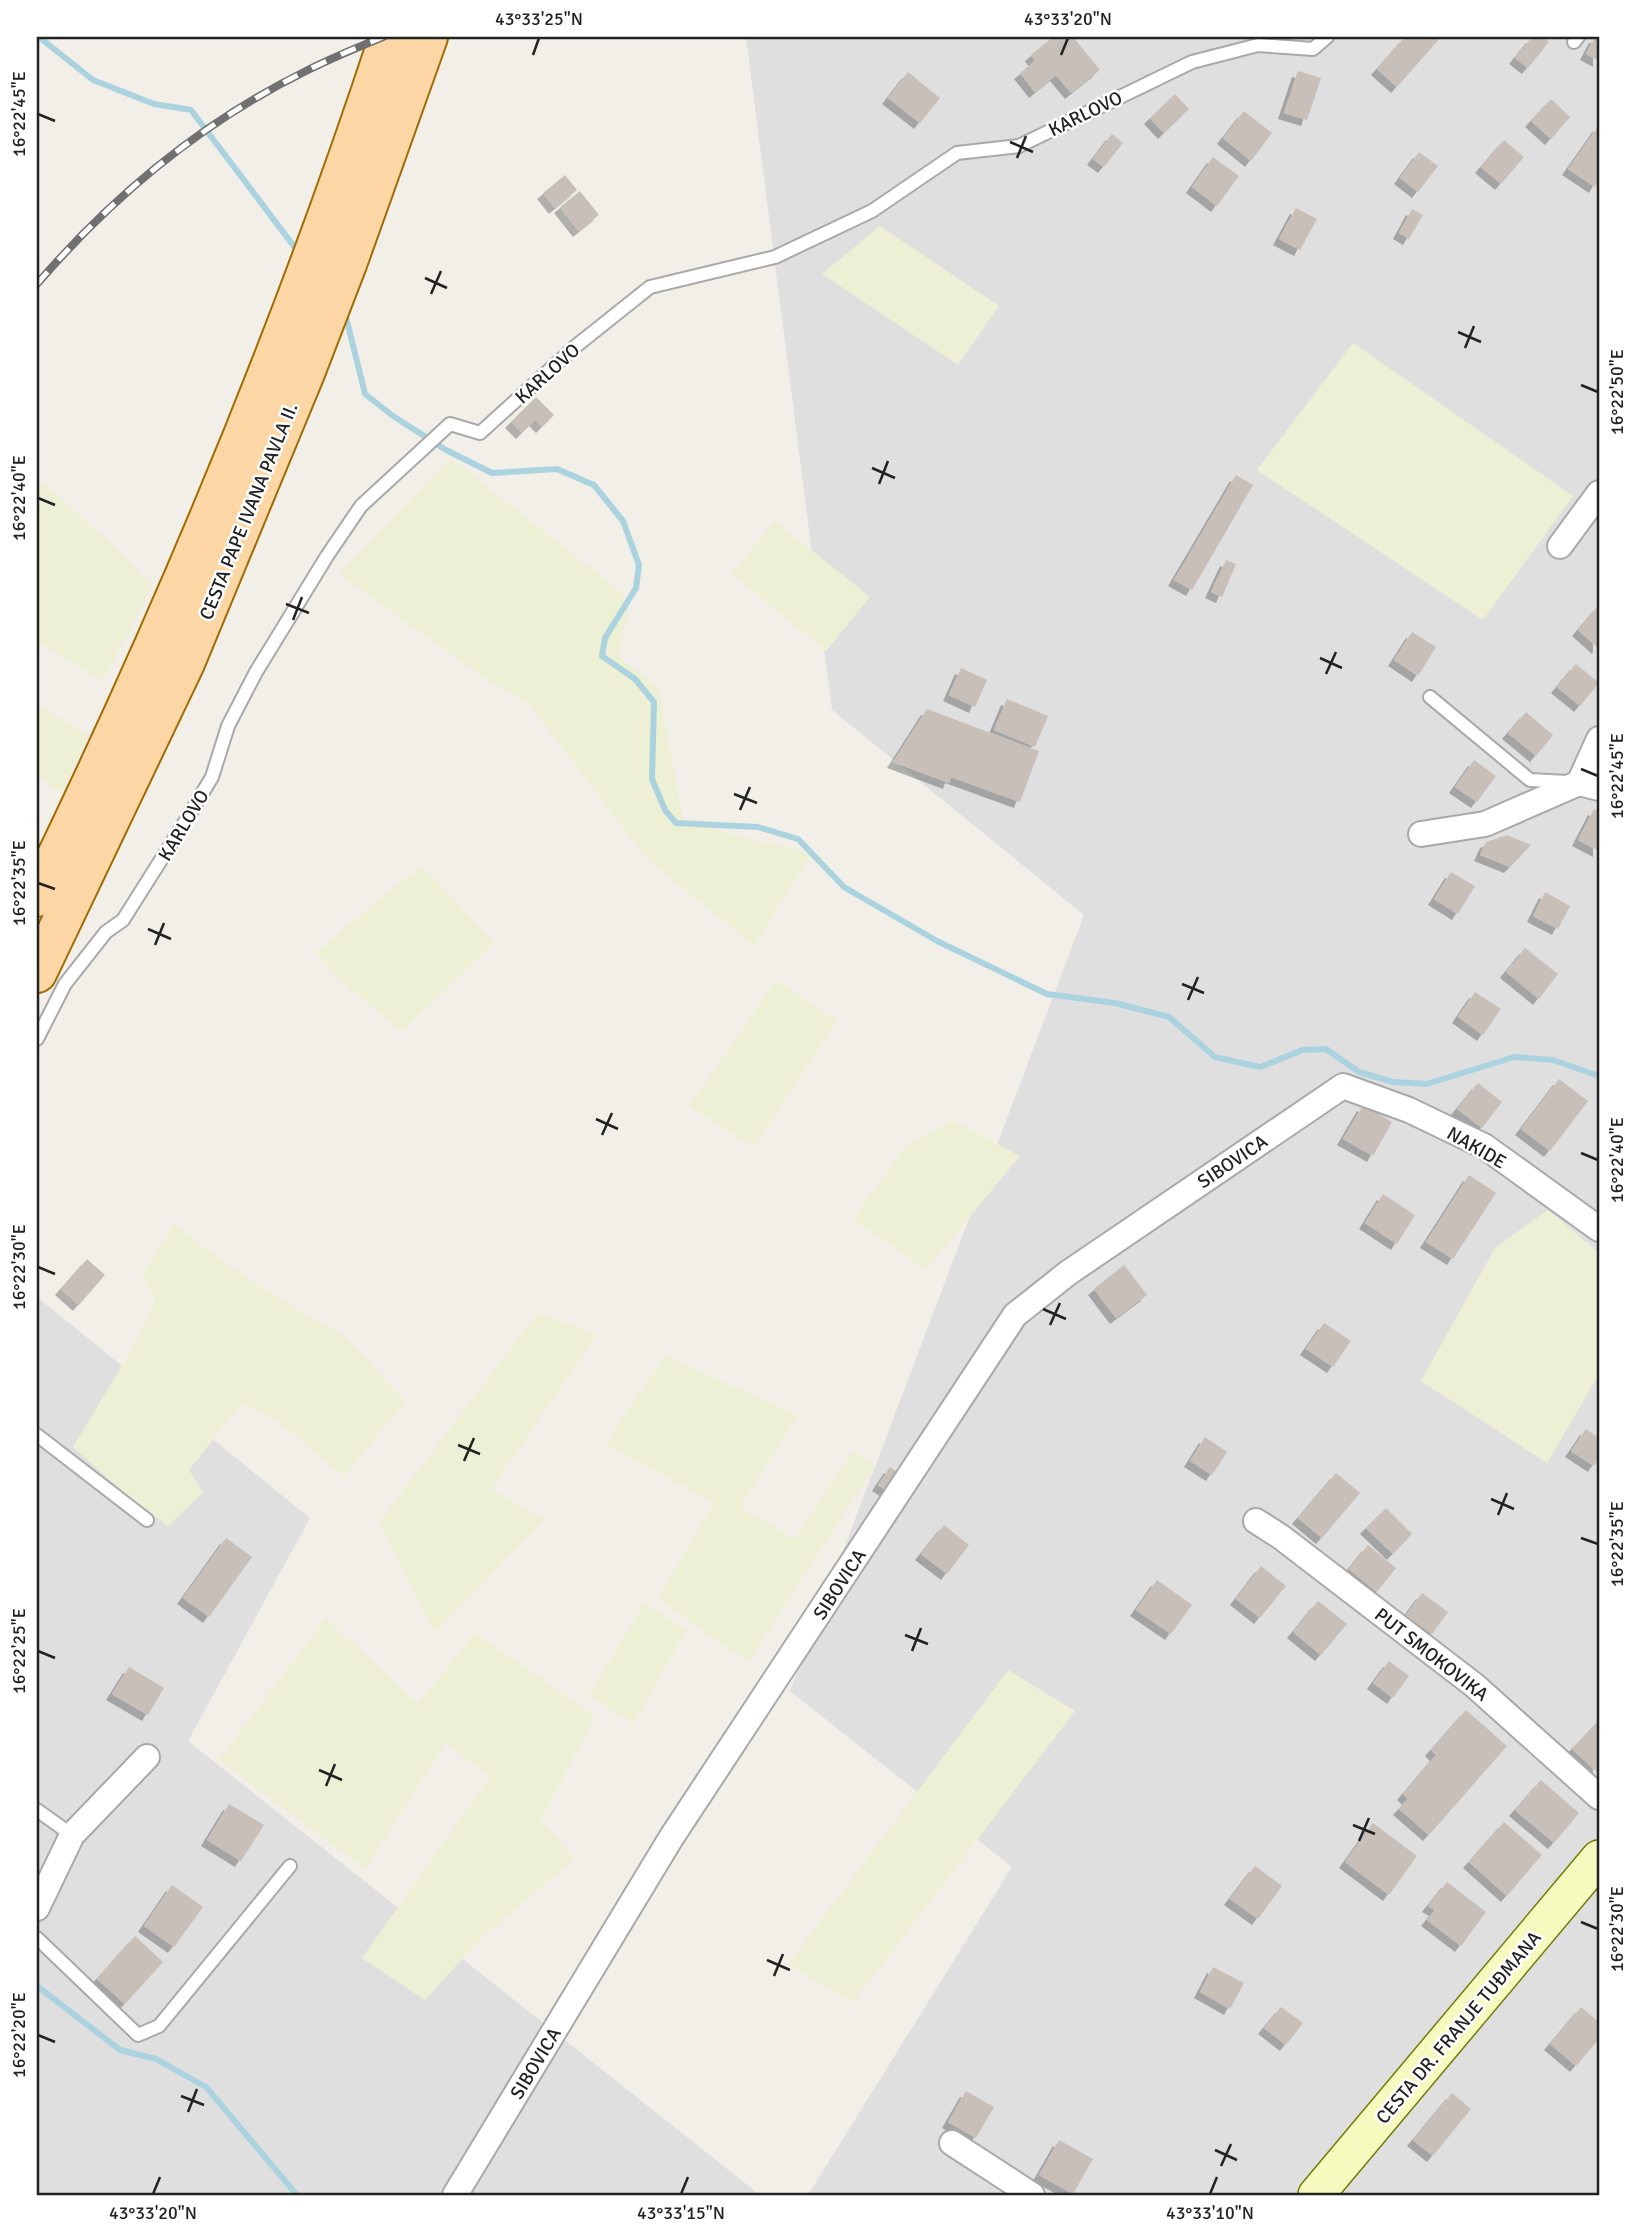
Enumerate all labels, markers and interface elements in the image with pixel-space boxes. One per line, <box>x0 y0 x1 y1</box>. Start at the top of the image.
text: 43°33'25"N <box>495 8 583 30</box>
text: 43°33'20"N <box>1024 8 1112 30</box>
text: 16°22'45"E <box>8 71 30 157</box>
street label: KARLOVO <box>1045 86 1126 142</box>
street label: KARLOVO <box>510 338 585 409</box>
text: 16°22'50"E <box>1606 349 1628 435</box>
street label: CESTA PAPE IVANA PAVLA II. <box>194 399 303 623</box>
text: 16°22'40"E <box>8 455 30 541</box>
text: 16°22'45"E <box>1606 733 1628 819</box>
street label: KARLOVO <box>153 785 215 866</box>
text: 16°22'35"E <box>8 840 30 926</box>
text: 16°22'40"E <box>1606 1117 1628 1203</box>
street label: NAKIDE <box>1443 1121 1510 1174</box>
street label: SIBOVICA <box>1193 1129 1272 1194</box>
text: 16°22'30"E <box>8 1224 30 1310</box>
text: 16°22'35"E <box>1606 1501 1628 1587</box>
street label: SIBOVICA <box>808 1544 872 1624</box>
street label: PUT SMOKOVIKA <box>1370 1603 1493 1707</box>
text: 16°22'25"E <box>8 1608 30 1694</box>
text: 16°22'30"E <box>1606 1886 1628 1972</box>
street label: CESTA DR. FRANJE TUĐMANA <box>1371 1926 1547 2129</box>
text: 16°22'20"E <box>8 1992 30 2078</box>
street label: SIBOVICA <box>505 2023 567 2104</box>
text: 43°33'20"N <box>109 2202 197 2224</box>
text: 43°33'15"N <box>637 2202 725 2224</box>
text: 43°33'10"N <box>1166 2202 1254 2224</box>

